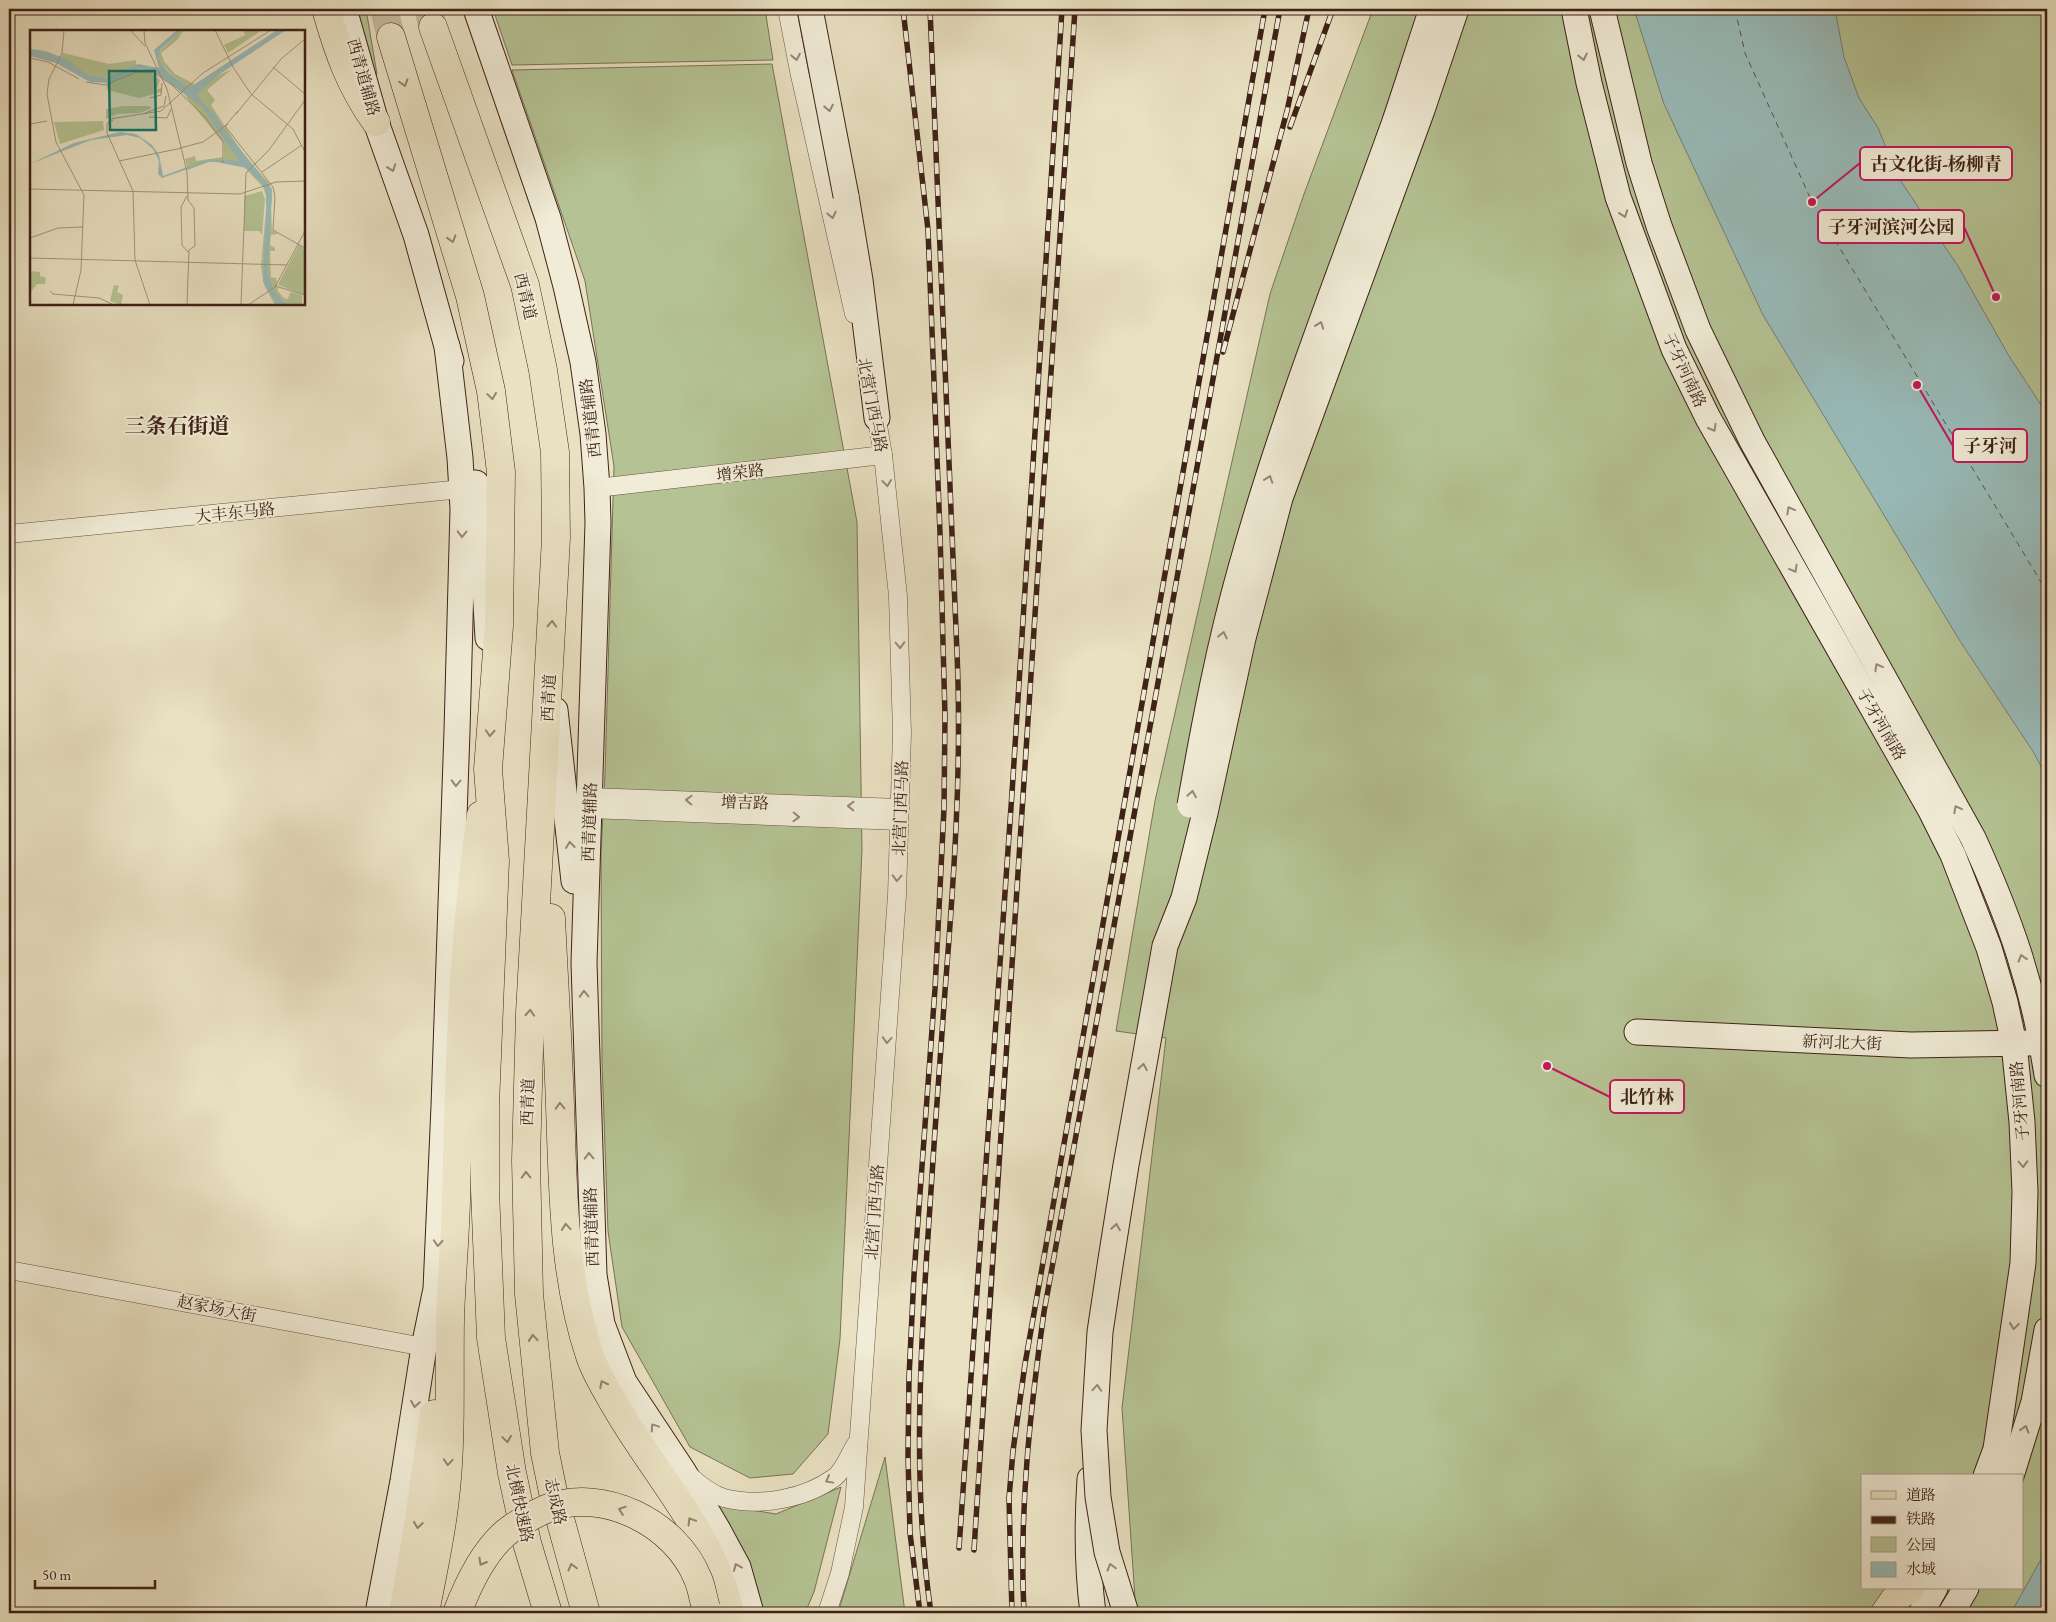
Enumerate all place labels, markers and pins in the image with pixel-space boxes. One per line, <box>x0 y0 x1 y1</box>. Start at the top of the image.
callout: 古文化街-杨柳青 <box>1860 147 2012 180</box>
callout: 子牙河滨河公园 <box>1818 210 1964 243</box>
callout: 子牙河 <box>1953 429 2027 462</box>
callout: 北竹林 <box>1610 1080 1684 1113</box>

